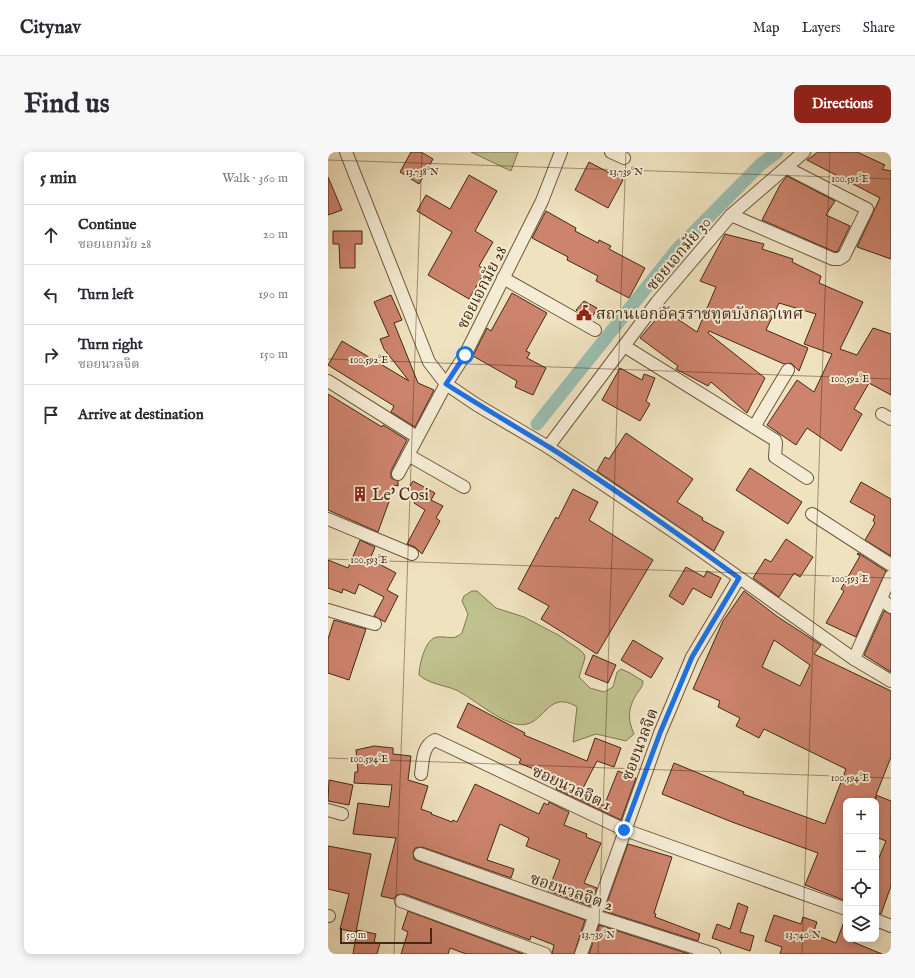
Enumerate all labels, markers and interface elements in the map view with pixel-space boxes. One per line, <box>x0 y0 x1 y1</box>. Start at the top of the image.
text: Citynav <box>20 16 81 40</box>
text: Map <box>753 19 780 37</box>
text: Layers <box>802 19 841 37</box>
text: Share <box>863 19 895 37</box>
button: Directions <box>794 85 891 123</box>
text: Find us <box>24 87 110 122</box>
text: 13.738°N <box>405 166 439 179</box>
text: 13.739°N <box>609 166 643 179</box>
text: 5 min <box>40 168 77 189</box>
text: Walk · 360 m <box>222 170 288 187</box>
text: 100.591°E <box>831 173 869 186</box>
street label: ซอยเอกมัย 30 <box>643 213 716 295</box>
text: Continue <box>78 215 136 234</box>
icon: ahead <box>40 224 62 246</box>
text: 20 m <box>263 226 288 243</box>
text: ซอยเอกมัย 28 <box>78 236 151 253</box>
street label: ซอยเอกมัย 28 <box>453 243 512 333</box>
icon: left <box>40 284 62 306</box>
text: Turn left <box>78 285 134 304</box>
text: 190 m <box>258 286 288 303</box>
public building icon: สถานเอกอัครราชทูตบังกลาเทศ <box>575 304 593 322</box>
place label: สถานเอกอัครราชทูตบังกลาเทศ <box>596 305 803 325</box>
text: Turn right <box>78 335 143 354</box>
icon: right <box>40 344 62 366</box>
text: 150 m <box>259 346 288 363</box>
route start <box>456 346 474 364</box>
text: 100.592°E <box>350 354 388 367</box>
text: ซอยนวลจิต <box>78 356 140 373</box>
text: 100.592°E <box>831 373 869 386</box>
icon: arrive <box>40 404 62 426</box>
text: Arrive at destination <box>78 405 204 424</box>
building icon: Le' Cosi <box>351 485 369 503</box>
place label: Le' Cosi <box>372 486 429 506</box>
text: 100.593°E <box>350 554 388 567</box>
text: 100.593°E <box>831 573 869 586</box>
street label: ซอยนวลจิต <box>618 706 664 784</box>
text: 100.594°E <box>350 753 388 766</box>
street label: ซอยนวลจิต 1 <box>528 762 614 816</box>
text: 100.594°E <box>831 772 869 785</box>
map controls <box>843 798 879 942</box>
button: + <box>843 798 879 834</box>
route end <box>615 821 633 839</box>
button: − <box>843 834 879 870</box>
street label: ซอยนวลจิต 2 <box>527 869 616 916</box>
button: locate <box>843 870 879 906</box>
button: layers <box>843 906 879 942</box>
scale bar <box>340 926 432 945</box>
text: 50 m <box>346 928 366 942</box>
text: 13.739°N <box>581 929 615 942</box>
text: 13.740°N <box>785 929 821 942</box>

